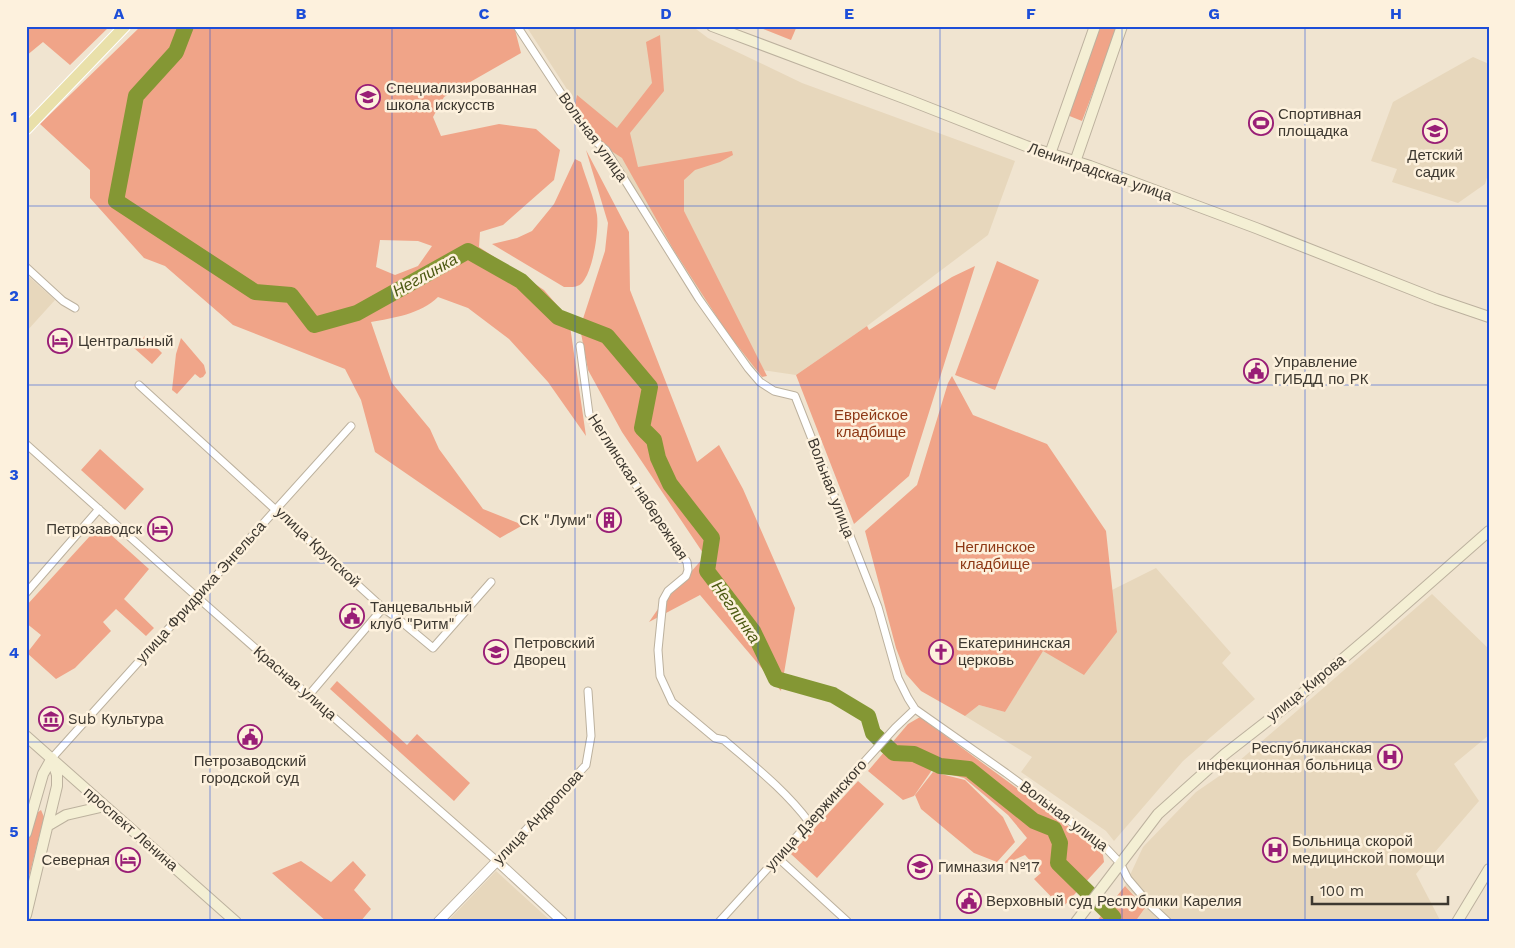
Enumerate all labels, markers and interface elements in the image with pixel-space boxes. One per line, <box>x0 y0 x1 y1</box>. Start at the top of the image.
text: A <box>114 4 125 23</box>
text: B <box>296 4 307 23</box>
text: C <box>479 4 490 23</box>
text: D <box>660 4 672 23</box>
text: E <box>844 4 854 23</box>
text: F <box>1026 4 1036 23</box>
text: G <box>1208 4 1220 23</box>
text: H <box>1390 4 1402 23</box>
place label: Специализированная школа искусств <box>386 79 537 114</box>
school or university icon: Специализированная школа искусств <box>355 84 381 110</box>
street label: Вольная улица <box>555 89 632 186</box>
place label: Спортивная площадка <box>1278 105 1361 140</box>
text: 1 <box>11 107 17 126</box>
sports icon: Спортивная площадка <box>1248 110 1274 136</box>
school or university icon: Детский садик <box>1422 118 1448 144</box>
street label: Ленинградская улица <box>1026 139 1175 205</box>
place label: Детский садик <box>1407 146 1463 181</box>
water label: Неглинка <box>389 249 461 301</box>
text: 2 <box>9 286 19 305</box>
hotel icon: Центральный <box>47 328 73 354</box>
place label: Центральный <box>78 332 173 350</box>
place label: Управление ГИБДД по РК <box>1274 353 1369 388</box>
public building icon: Управление ГИБДД по РК <box>1243 358 1269 384</box>
park label: Еврейское кладбище <box>834 406 908 441</box>
street label: Неглинская набережная <box>584 411 692 563</box>
street label: Вольная улица <box>804 435 859 541</box>
text: 3 <box>9 465 19 484</box>
street label: улица Крупской <box>272 503 364 591</box>
building icon: СК "Луми" <box>596 507 622 533</box>
place label: СК "Луми" <box>519 511 592 529</box>
hotel icon: Петрозаводск <box>147 516 173 542</box>
street label: улица Фридриха Энгельса <box>132 517 270 667</box>
place label: Петрозаводск <box>46 520 142 538</box>
park label: Неглинское кладбище <box>955 538 1035 573</box>
water label: Неглинка <box>708 577 764 647</box>
place label: Танцевальный клуб "Ритм" <box>370 598 472 633</box>
public building icon: Танцевальный клуб "Ритм" <box>339 603 365 629</box>
place label: Петровский Дворец <box>514 634 595 669</box>
place label: Екатерининская церковь <box>958 634 1070 669</box>
school or university icon: Петровский Дворец <box>483 639 509 665</box>
church icon: Екатерининская церковь <box>928 639 954 665</box>
street label: Красная улица <box>250 642 341 724</box>
text: 4 <box>9 643 19 662</box>
street label: улица Кирова <box>1263 650 1350 725</box>
museum icon: Sub Культура <box>38 706 64 732</box>
place label: Sub Культура <box>68 710 164 728</box>
public building icon: Петрозаводский городской суд <box>237 724 263 750</box>
place label: Республиканская инфекционная больница <box>1198 739 1373 774</box>
hospital icon: Республиканская инфекционная больница <box>1377 744 1403 770</box>
place label: Петрозаводский городской суд <box>194 752 306 787</box>
street label: улица Дзержинского <box>761 756 871 874</box>
street label: улица Андропова <box>490 766 587 868</box>
street label: Вольная улица <box>1016 777 1112 855</box>
street label: проспект Ленина <box>80 783 182 875</box>
text: 5 <box>9 822 19 841</box>
place label: Больница скорой медицинской помощи <box>1292 832 1445 867</box>
hospital icon: Больница скорой медицинской помощи <box>1262 837 1288 863</box>
hotel icon: Северная <box>115 847 141 873</box>
place label: Северная <box>42 851 110 869</box>
school or university icon: Гимназия №17 <box>907 854 933 880</box>
place label: Гимназия №17 <box>938 858 1040 876</box>
scale bar <box>1312 873 1449 905</box>
text: 100 m <box>1320 882 1364 900</box>
public building icon: Верховный суд Республики Карелия <box>956 888 982 914</box>
place label: Верховный суд Республики Карелия <box>986 892 1242 910</box>

